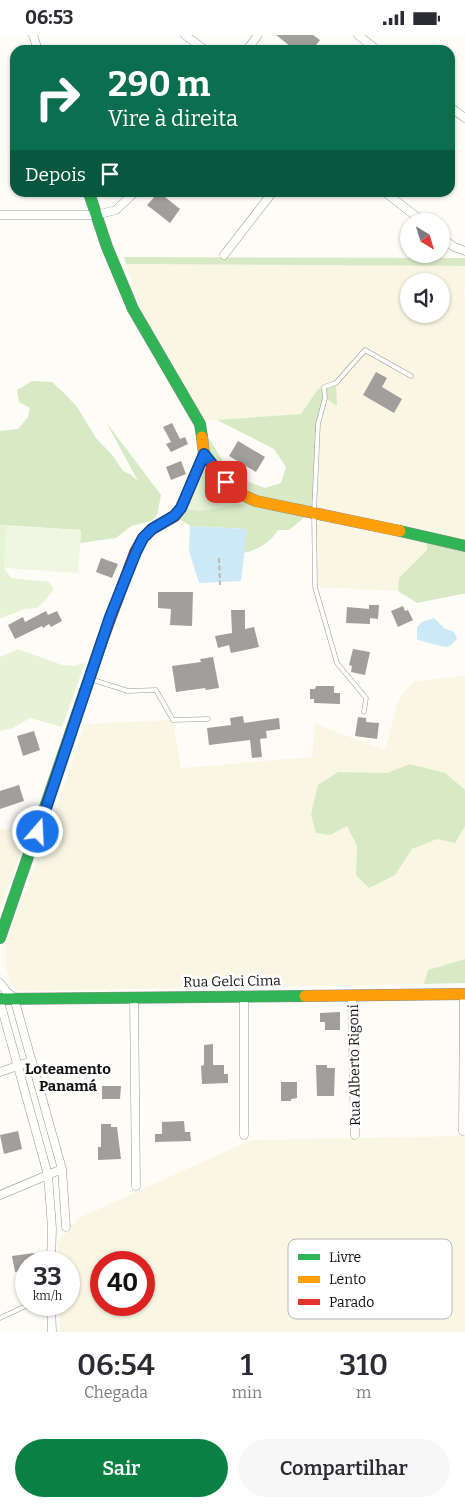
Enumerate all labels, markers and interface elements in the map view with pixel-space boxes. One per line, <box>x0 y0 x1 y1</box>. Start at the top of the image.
text: 06:53 <box>25 6 74 29</box>
text: 290 m <box>108 63 210 105</box>
icon: right <box>25 65 90 130</box>
text: Vire à direita <box>108 105 238 132</box>
icon: arrive <box>96 160 124 188</box>
text: Depois <box>25 163 86 186</box>
north arrow <box>400 213 450 263</box>
map controls <box>400 213 450 323</box>
button: sound <box>400 273 450 323</box>
pin <box>205 461 247 503</box>
icon: arrive <box>212 468 240 496</box>
position arrow <box>11 805 63 857</box>
street label: Rua Gelci Cima <box>183 972 281 991</box>
street label: Rua Alberto Rigoni <box>345 1004 364 1126</box>
district label: Loteamento Panamá <box>25 1060 111 1095</box>
legend <box>288 1239 452 1319</box>
text: Livre <box>329 1249 361 1266</box>
speed limit sign: 40 <box>90 1251 155 1316</box>
text: 33 <box>33 1262 62 1292</box>
text: Lento <box>329 1271 366 1288</box>
text: km/h <box>33 1289 62 1303</box>
text: Parado <box>329 1294 374 1311</box>
text: 06:54 <box>77 1347 155 1383</box>
text: 1 <box>241 1347 253 1383</box>
text: 310 <box>339 1347 388 1383</box>
text: Chegada <box>84 1383 148 1402</box>
text: min <box>232 1383 262 1402</box>
text: m <box>356 1383 371 1402</box>
button: Sair <box>15 1439 228 1497</box>
button: Compartilhar <box>238 1439 450 1497</box>

